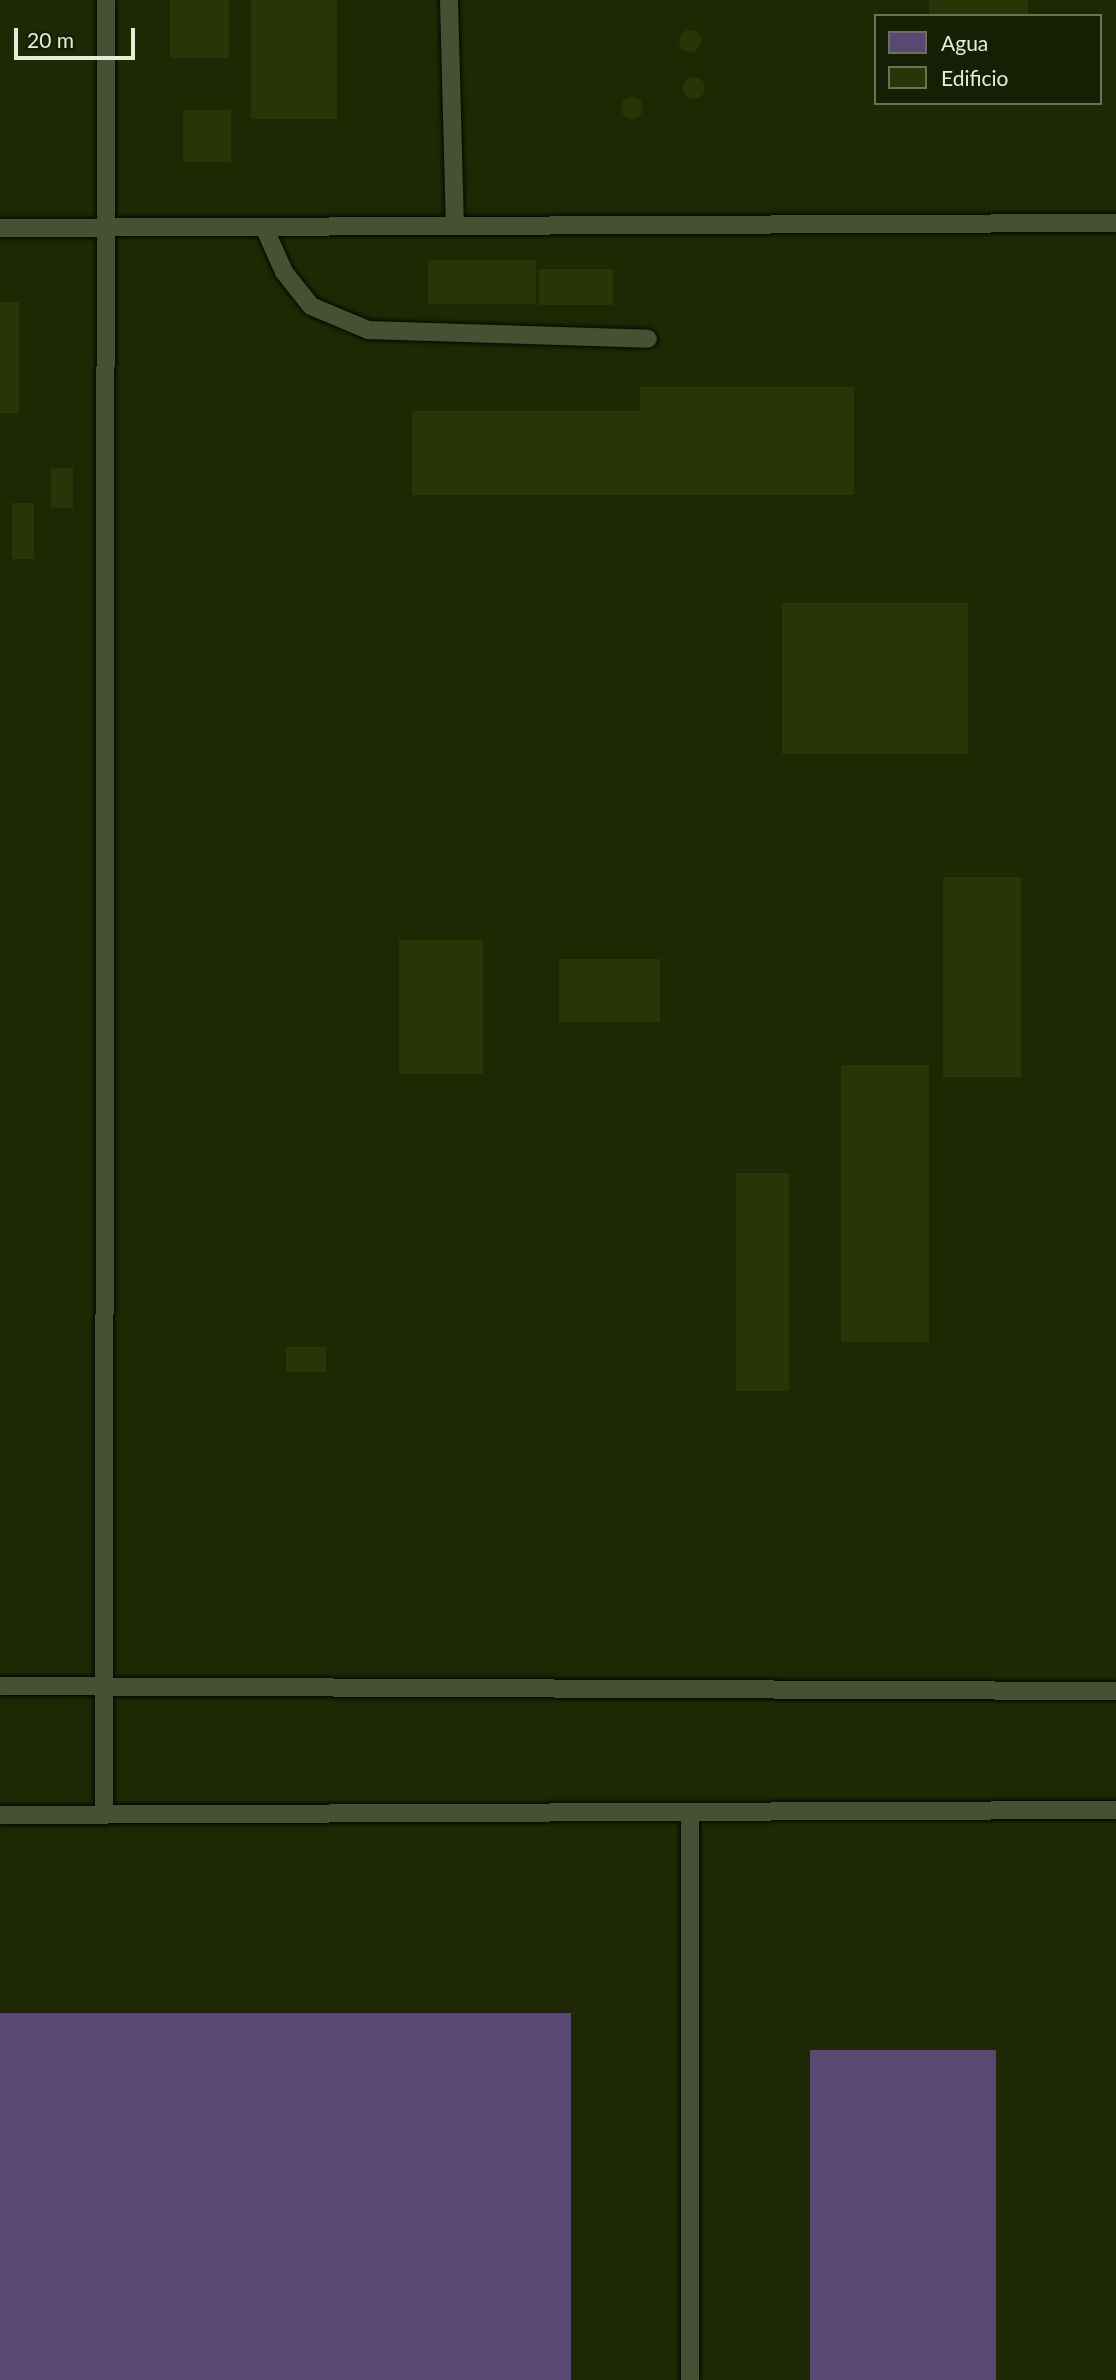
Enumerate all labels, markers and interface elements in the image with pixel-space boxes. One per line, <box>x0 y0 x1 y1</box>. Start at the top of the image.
scale bar <box>18 14 138 58</box>
legend <box>874 14 1102 105</box>
text: 20 m <box>27 27 74 52</box>
text: Agua <box>941 30 988 55</box>
text: Edificio <box>941 65 1008 90</box>

